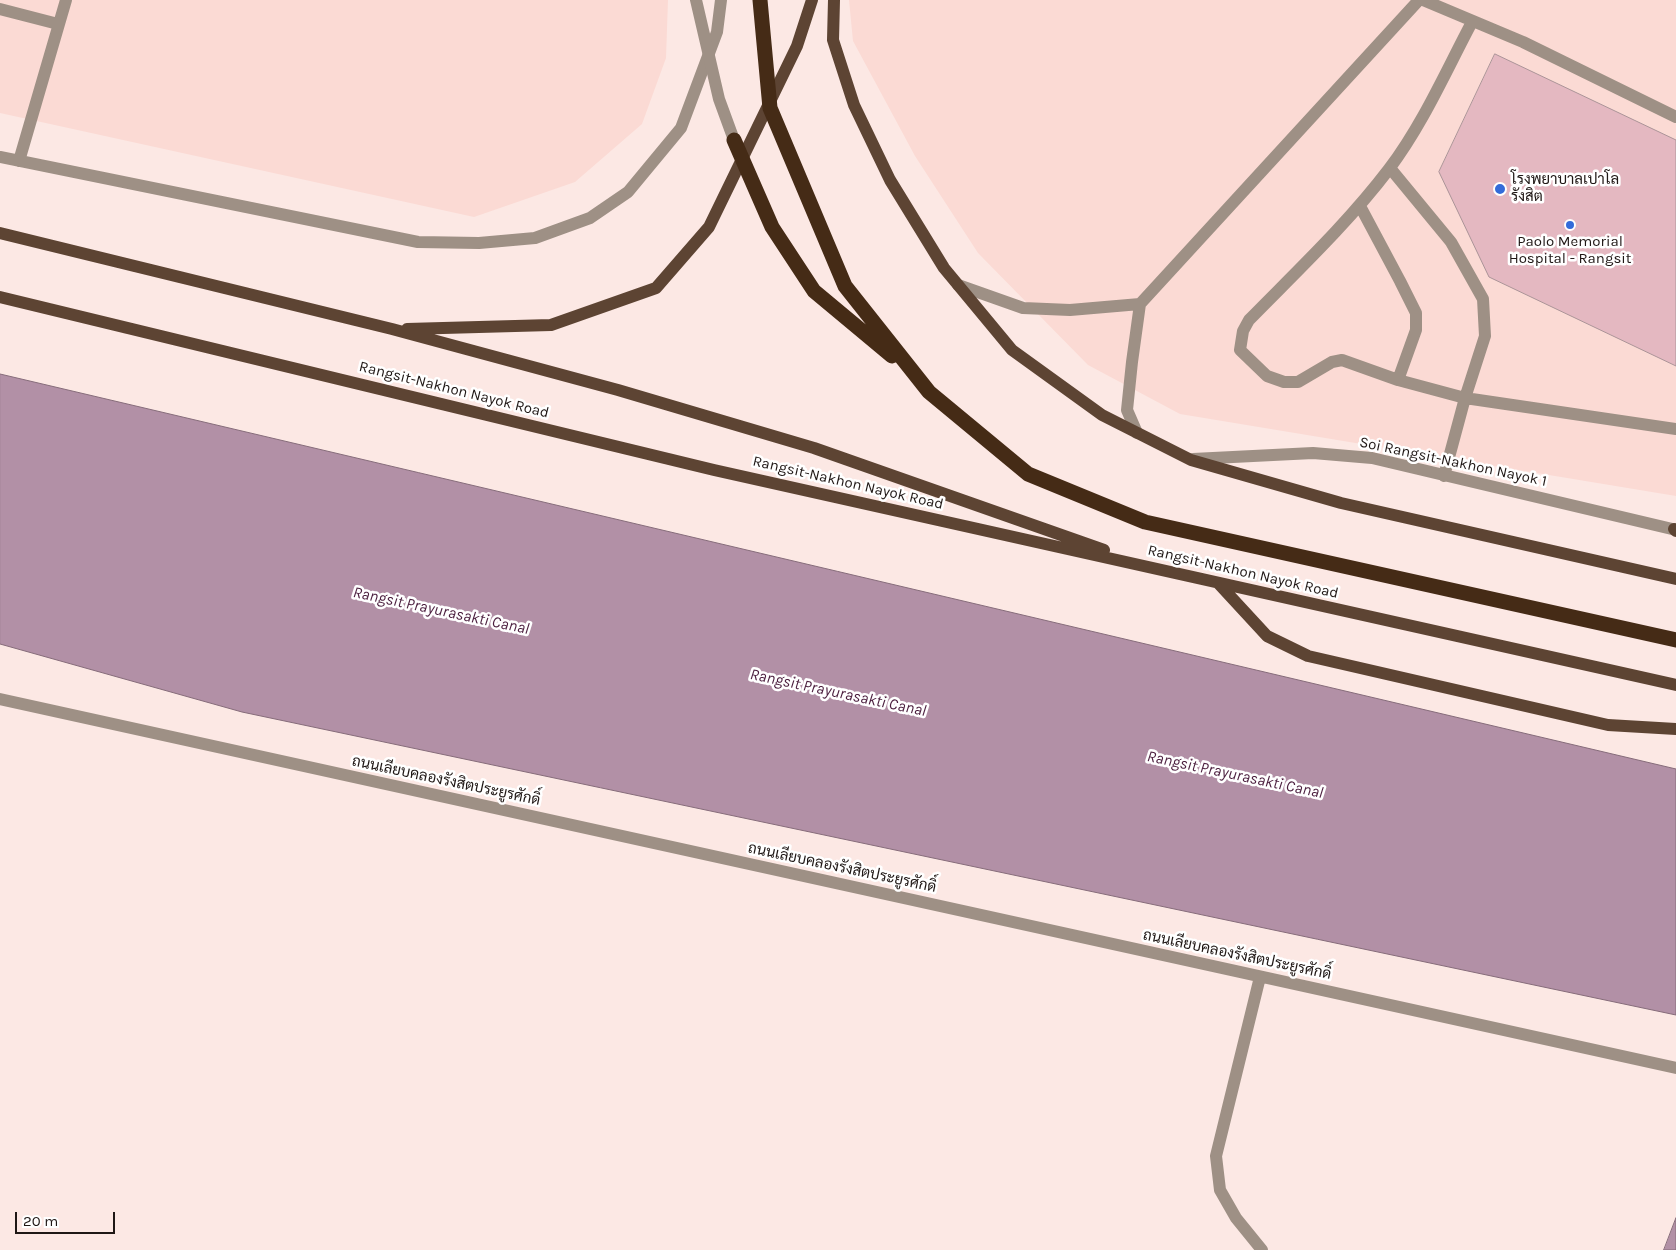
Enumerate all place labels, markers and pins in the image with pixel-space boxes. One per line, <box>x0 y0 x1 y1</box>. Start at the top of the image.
place label: โรงพยาบาลเปาโล รังสิต <box>1511 171 1619 206</box>
marker: โรงพยาบาลเปาโล รังสิต <box>1493 182 1507 196</box>
marker: Paolo Memorial Hospital - Rangsit <box>1564 219 1576 231</box>
place label: Paolo Memorial Hospital - Rangsit <box>1509 233 1631 268</box>

